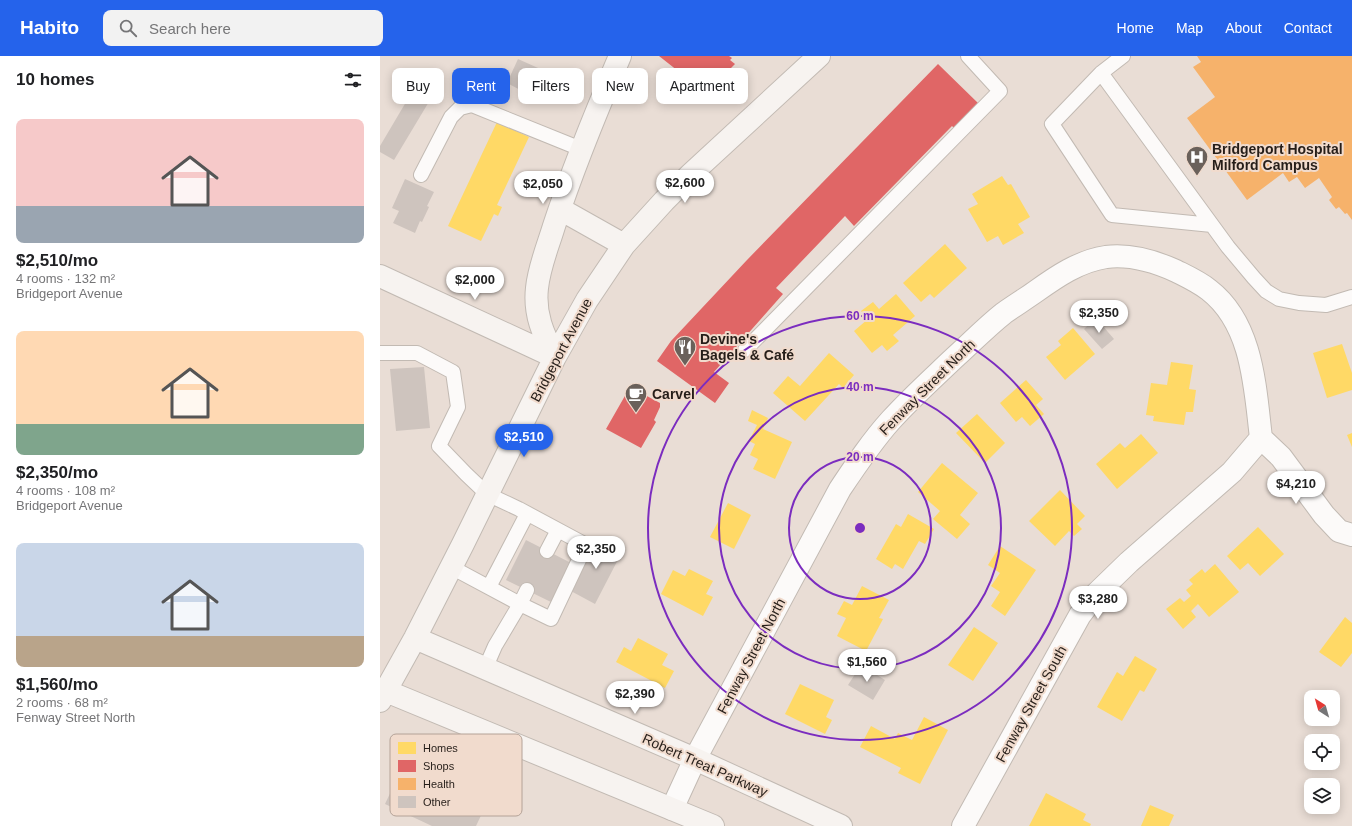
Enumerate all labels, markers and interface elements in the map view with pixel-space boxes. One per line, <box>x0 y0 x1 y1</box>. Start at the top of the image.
search box <box>103 10 383 46</box>
text: Habito <box>20 17 79 38</box>
icon: search <box>117 17 139 39</box>
text: Search here <box>149 20 231 37</box>
text: Home <box>1117 20 1154 36</box>
text: Map <box>1176 20 1203 36</box>
text: About <box>1225 20 1262 36</box>
text: Contact <box>1284 20 1332 36</box>
chip: Buy <box>392 68 444 104</box>
chip: Rent <box>452 68 510 104</box>
chip: Filters <box>518 68 584 104</box>
chip: New <box>592 68 648 104</box>
chip: Apartment <box>656 68 748 104</box>
icon: filters <box>342 69 364 91</box>
text: 10 homes <box>16 70 94 89</box>
place label: Bridgeport Hospital Milford Campus <box>1212 141 1343 173</box>
hospital icon: Bridgeport Hospital Milford Campus <box>1184 144 1210 177</box>
icon: home <box>154 145 226 217</box>
pin: $2,600 <box>652 170 718 204</box>
pin: $2,050 <box>510 171 576 205</box>
text: $2,600 <box>665 175 705 190</box>
text: $2,050 <box>523 176 563 191</box>
text: $2,510/mo <box>16 251 98 270</box>
pin: $2,000 <box>442 267 508 301</box>
text: 4 rooms · 132 m² <box>16 271 115 286</box>
text: $2,000 <box>455 272 495 287</box>
text: Bridgeport Avenue <box>16 286 123 301</box>
street label: Bridgeport Avenue <box>527 295 595 405</box>
pin: $2,350 <box>1066 300 1132 334</box>
text: $2,350 <box>1079 305 1119 320</box>
text: 60 m <box>846 309 874 323</box>
place label: Devine's Bagels & Café <box>700 331 794 363</box>
restaurant icon: Devine's Bagels & Café <box>672 334 698 367</box>
street label: Fenway Street North <box>876 336 978 438</box>
icon: home <box>154 357 226 429</box>
text: 40 m <box>846 380 874 394</box>
cafe icon: Carvel <box>623 381 649 414</box>
place label: Carvel <box>652 386 695 402</box>
pin: $2,510 <box>491 424 557 458</box>
text: $2,510 <box>504 429 544 444</box>
text: 20 m <box>846 450 874 464</box>
text: $2,350/mo <box>16 463 98 482</box>
pin: $4,210 <box>1263 471 1329 505</box>
text: $4,210 <box>1276 476 1316 491</box>
text: 4 rooms · 108 m² <box>16 483 115 498</box>
text: Bridgeport Avenue <box>16 498 123 513</box>
centre of rings <box>853 521 867 535</box>
pin: $2,350 <box>563 536 629 570</box>
text: $2,350 <box>576 541 616 556</box>
icon: home <box>154 569 226 641</box>
pin: $3,280 <box>1065 586 1131 620</box>
text: $3,280 <box>1078 591 1118 606</box>
street label: Fenway Street North <box>714 596 788 716</box>
street label: Fenway Street South <box>992 643 1070 765</box>
pin: $1,560 <box>834 649 900 683</box>
text: $1,560 <box>847 654 887 669</box>
text: $1,560/mo <box>16 675 98 694</box>
pin: $2,390 <box>602 681 668 715</box>
text: $2,390 <box>615 686 655 701</box>
north arrow <box>1304 690 1340 726</box>
map controls <box>1304 690 1340 814</box>
text: 2 rooms · 68 m² <box>16 695 108 710</box>
text: Fenway Street North <box>16 710 135 725</box>
street label: Robert Treat Parkway <box>640 730 770 800</box>
legend <box>390 734 522 816</box>
button: locate <box>1304 734 1340 770</box>
text: Homes <box>423 742 458 754</box>
text: Shops <box>423 760 455 772</box>
text: Health <box>423 778 455 790</box>
button: layers <box>1304 778 1340 814</box>
text: Other <box>423 796 451 808</box>

